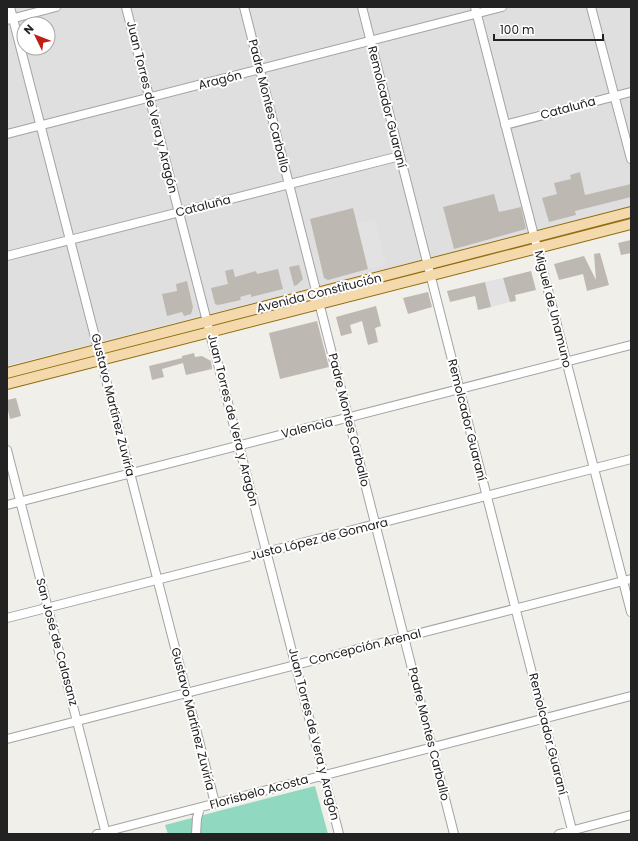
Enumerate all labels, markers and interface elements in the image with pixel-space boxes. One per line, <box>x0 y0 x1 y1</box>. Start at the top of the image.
north arrow <box>16 16 56 56</box>
scale bar <box>494 16 603 42</box>
street label: Juan Torres de Vera y Aragón <box>123 19 182 195</box>
text: N <box>20 21 37 38</box>
text: 100 m <box>500 21 534 38</box>
street label: Padre Montes Carballo <box>245 37 294 175</box>
street label: Remolcador Guaraní <box>364 44 411 170</box>
street label: Aragón <box>196 66 243 93</box>
street label: Cataluña <box>538 92 597 123</box>
street label: Cataluña <box>174 190 232 221</box>
street label: Miguel de Unamuno <box>531 248 576 370</box>
street label: Avenida Constitución <box>255 269 383 316</box>
street label: Gustavo Martínez Zuviría <box>87 332 139 478</box>
street label: Juan Torres de Vera y Aragón <box>204 332 263 508</box>
street label: Padre Montes Carballo <box>325 351 374 489</box>
street label: Remolcador Guaraní <box>444 357 491 483</box>
street label: Valencia <box>279 413 334 442</box>
street label: Justo López de Gomara <box>248 513 390 564</box>
street label: San José de Calasanz <box>32 576 83 708</box>
street label: Concepción Arenal <box>307 624 423 669</box>
street label: Gustavo Martínez Zuviría <box>167 646 219 792</box>
street label: Juan Torres de Vera y Aragón <box>285 646 344 822</box>
street label: Padre Montes Carballo <box>405 665 454 803</box>
street label: Remolcador Guaraní <box>525 671 572 797</box>
street label: Florisbelo Acosta <box>208 770 310 813</box>

